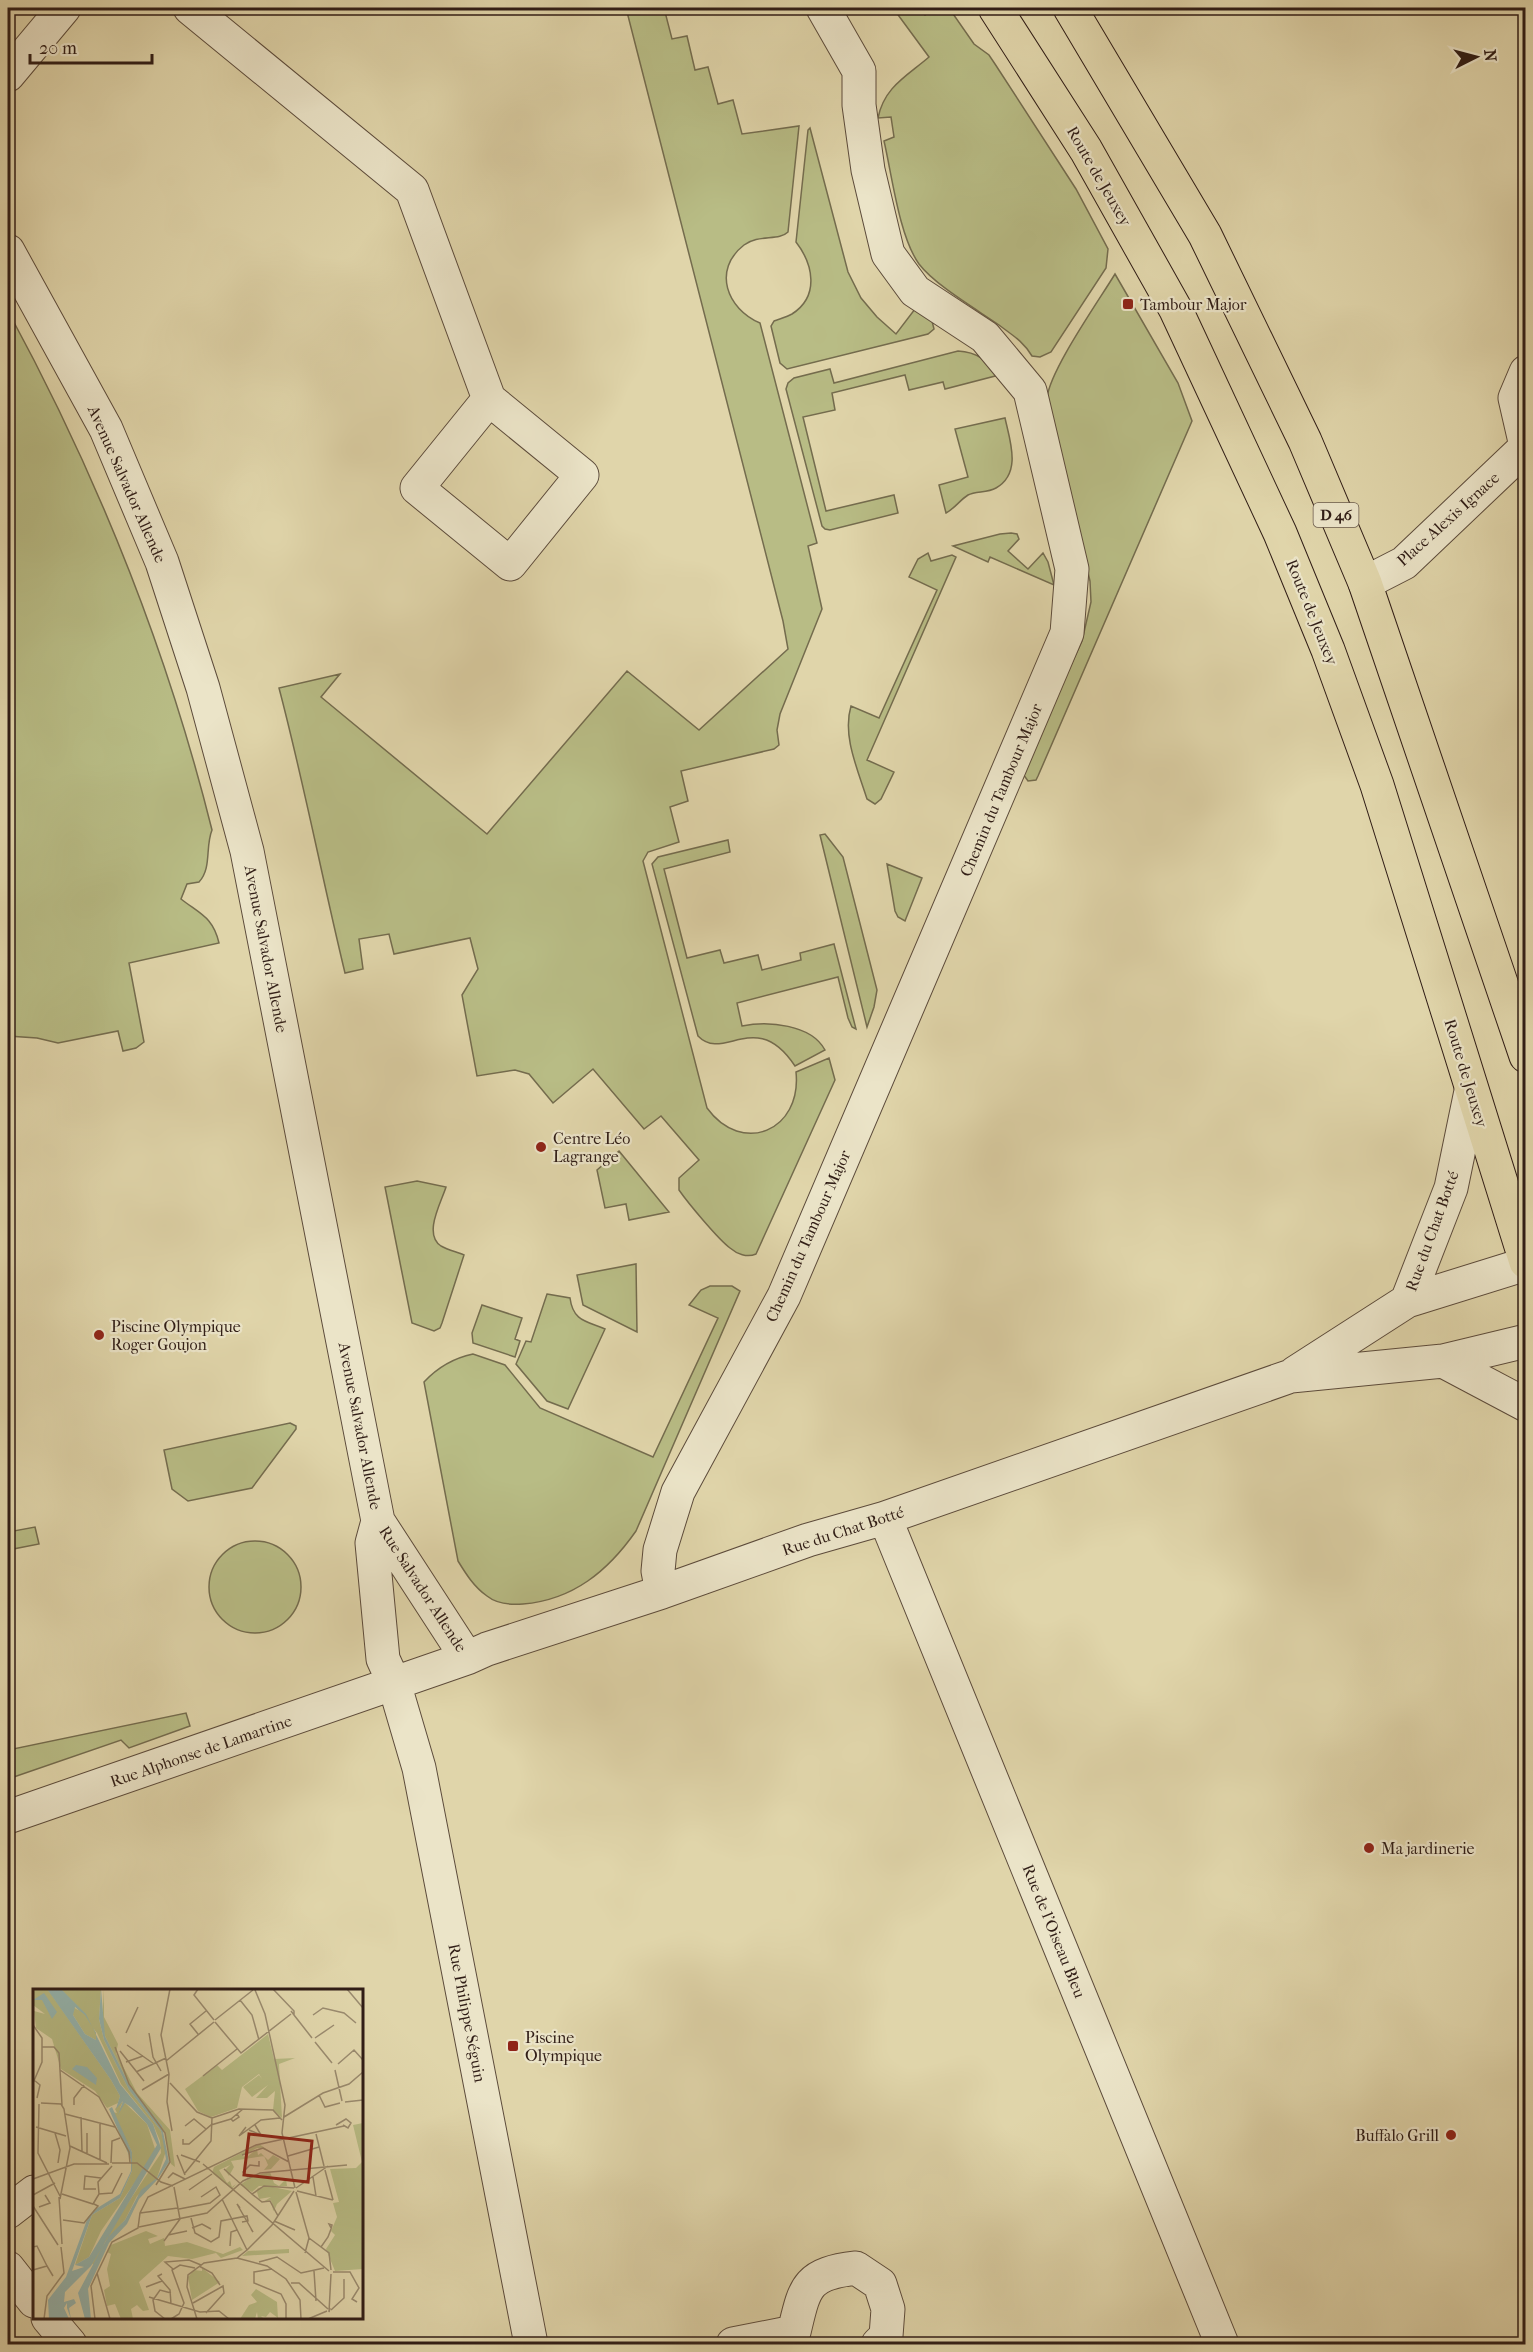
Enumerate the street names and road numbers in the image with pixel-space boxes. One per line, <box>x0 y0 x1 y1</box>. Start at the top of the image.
street label: Route de Jeuxey <box>1063 123 1136 230</box>
street label: Avenue Salvador Allende <box>83 402 170 566</box>
street label: Place Alexis Ignace <box>1393 468 1503 570</box>
road number: D 46 <box>1314 503 1358 527</box>
street label: Route de Jeuxey <box>1282 556 1342 668</box>
street label: Chemin du Tambour Major <box>956 700 1046 879</box>
street label: Avenue Salvador Allende <box>240 863 292 1034</box>
street label: Route de Jeuxey <box>1441 1017 1492 1130</box>
street label: Chemin du Tambour Major <box>761 1147 855 1325</box>
street label: Rue du Chat Botté <box>1401 1168 1463 1294</box>
street label: Avenue Salvador Allende <box>334 1340 386 1511</box>
street label: Rue du Chat Botté <box>780 1502 906 1560</box>
street label: Rue Salvador Allende <box>375 1522 471 1656</box>
street label: Rue Alphonse de Lamartine <box>108 1711 294 1791</box>
street label: Rue de l'Oiseau Bleu <box>1019 1861 1089 2001</box>
street label: Rue Philippe Séguin <box>444 1942 490 2085</box>

